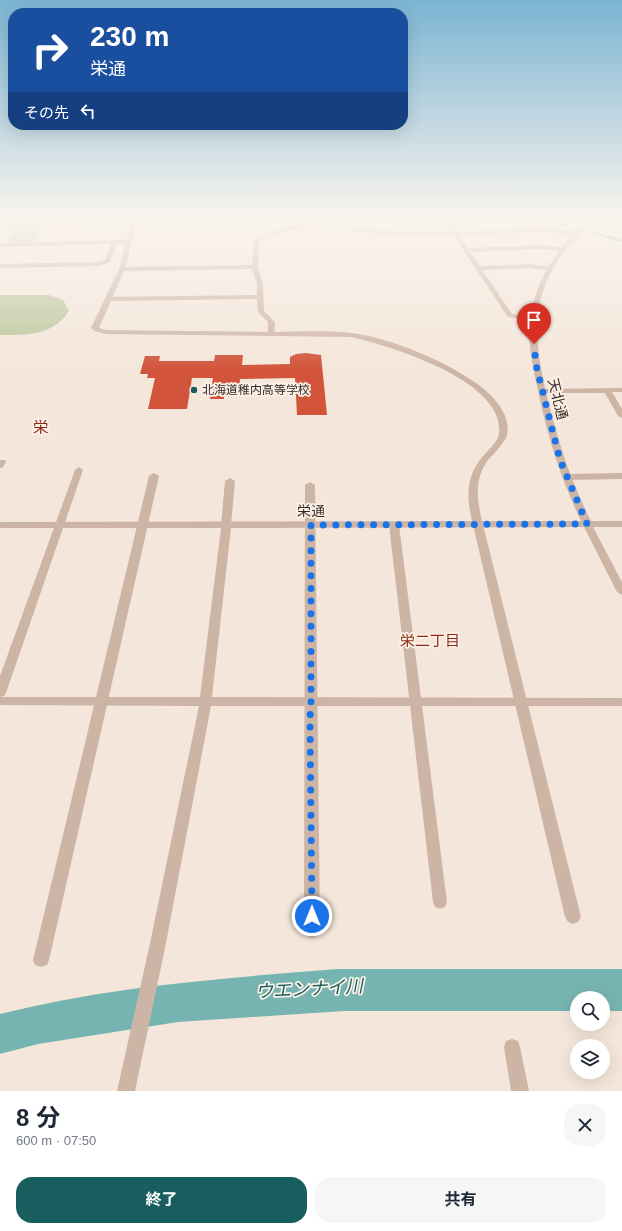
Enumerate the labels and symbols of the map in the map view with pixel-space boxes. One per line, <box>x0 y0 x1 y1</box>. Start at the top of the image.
pin <box>517 303 551 344</box>
street label: 天北通 <box>545 377 571 421</box>
place label: 北海道稚内高等学校 <box>202 383 310 397</box>
marker: 北海道稚内高等学校 <box>189 385 199 395</box>
district label: 栄 <box>33 419 49 436</box>
street label: 栄通 <box>297 503 325 519</box>
district label: 栄二丁目 <box>400 632 460 649</box>
position arrow <box>291 895 333 937</box>
water label: ウエンナイ川 <box>255 976 365 1002</box>

